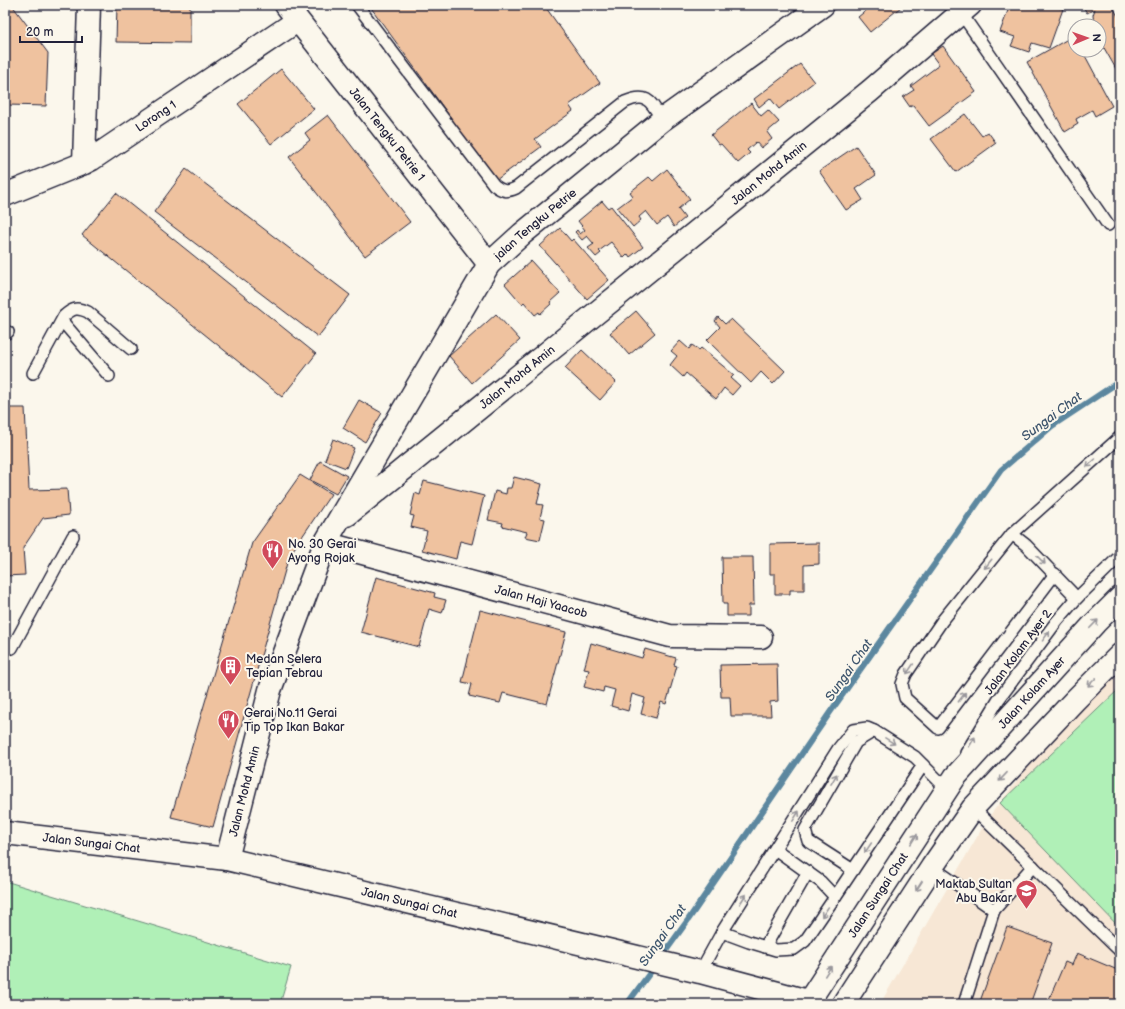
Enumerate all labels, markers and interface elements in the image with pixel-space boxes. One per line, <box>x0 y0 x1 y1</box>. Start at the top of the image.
scale bar <box>20 18 82 44</box>
north arrow <box>1067 18 1107 58</box>
text: 20 m <box>26 25 53 40</box>
text: N <box>1090 33 1103 42</box>
street label: Jalan Tengku Petrie 1 <box>346 85 428 184</box>
street label: Lorong 1 <box>133 97 179 136</box>
street label: Jalan Mohd Amin <box>728 138 810 209</box>
street label: jalan Tengku Petrie <box>490 186 580 264</box>
street label: Jalan Mohd Amin <box>477 342 558 413</box>
water label: Sungai Chat <box>1018 388 1086 445</box>
one-way arrow <box>1086 458 1096 468</box>
place label: No. 30 Gerai Ayong Rojak <box>288 537 357 566</box>
restaurant icon: No. 30 Gerai Ayong Rojak <box>260 538 286 571</box>
one-way arrow <box>1036 555 1046 565</box>
one-way arrow <box>983 559 992 570</box>
street label: Jalan Haji Yaacob <box>493 582 589 622</box>
street label: Jalan Kolam Ayer 2 <box>981 607 1055 697</box>
one-way arrow <box>1089 619 1099 629</box>
one-way arrow <box>1042 630 1050 641</box>
water label: Sungai Chat <box>822 636 877 705</box>
place label: Medan Selera Tepian Tebrau <box>246 652 323 681</box>
building icon: Medan Selera Tepian Tebrau <box>218 653 244 686</box>
street label: Jalan Kolam Ayer <box>996 653 1068 731</box>
one-way arrow <box>906 663 914 674</box>
one-way arrow <box>1088 677 1098 687</box>
one-way arrow <box>957 691 966 702</box>
place label: Gerai No.11 Gerai Tip Top Ikan Bakar <box>244 706 345 735</box>
restaurant icon: Gerai No.11 Gerai Tip Top Ikan Bakar <box>215 707 241 740</box>
one-way arrow <box>969 736 977 748</box>
one-way arrow <box>884 737 895 745</box>
street label: Jalan Mohd Amin <box>226 744 264 838</box>
one-way arrow <box>999 771 1008 781</box>
one-way arrow <box>831 773 839 785</box>
one-way arrow <box>792 811 800 822</box>
street label: Jalan Sungai Chat <box>42 830 141 857</box>
one-way arrow <box>911 833 919 845</box>
one-way arrow <box>864 842 872 853</box>
street label: Jalan Sungai Chat <box>845 850 912 941</box>
place label: Maktab Sultan Abu Bakar <box>935 877 1013 906</box>
school or university icon: Maktab Sultan Abu Bakar <box>1014 878 1040 911</box>
one-way arrow <box>915 880 923 891</box>
street label: Jalan Sungai Chat <box>360 884 459 922</box>
one-way arrow <box>739 894 747 905</box>
water label: Sungai Chat <box>636 901 691 970</box>
one-way arrow <box>821 906 829 917</box>
one-way arrow <box>824 966 832 977</box>

